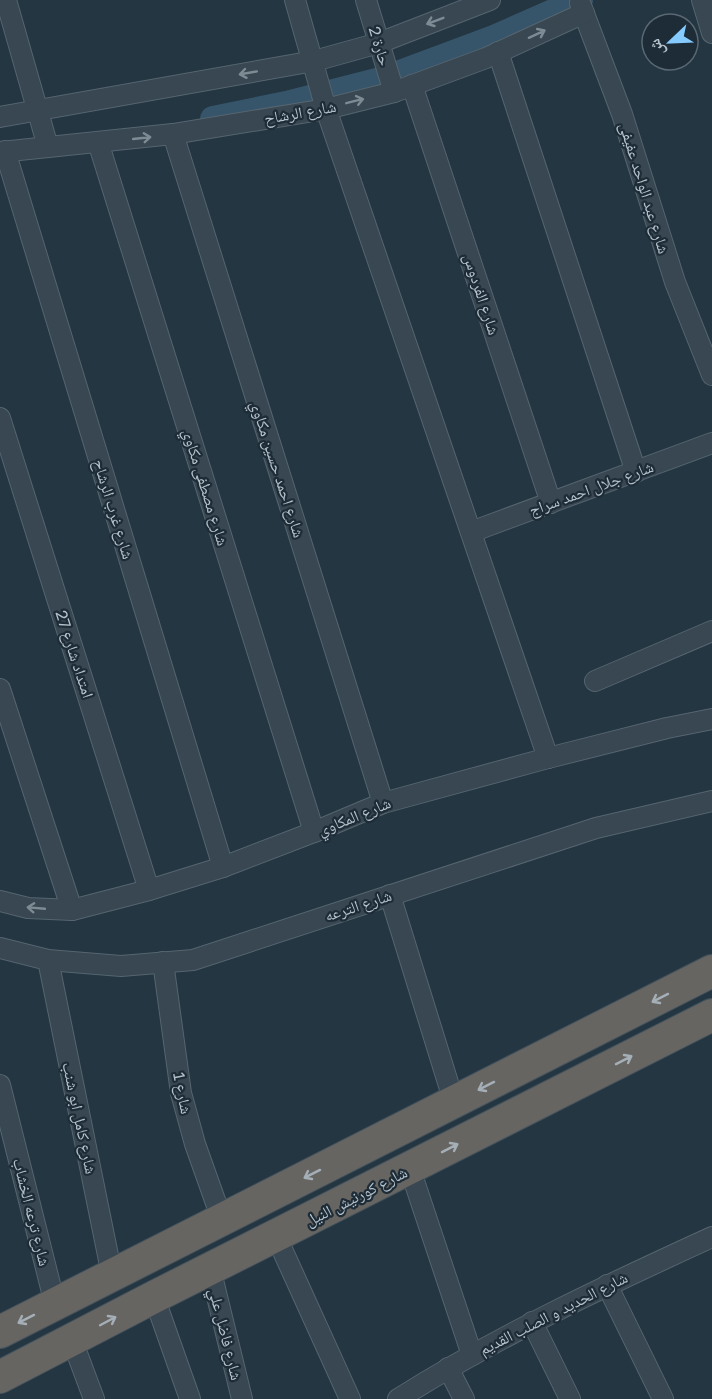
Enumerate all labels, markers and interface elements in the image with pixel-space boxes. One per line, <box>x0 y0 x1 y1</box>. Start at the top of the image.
north arrow <box>640 12 700 72</box>
one-way arrow <box>427 16 445 27</box>
street label: حارة 2 <box>365 24 395 68</box>
one-way arrow <box>528 28 546 39</box>
text: ش <box>644 36 669 60</box>
one-way arrow <box>239 68 258 79</box>
one-way arrow <box>345 95 364 107</box>
street label: شارع الرشاح <box>262 96 338 129</box>
street label: شارع عبد الواحد عفيفى <box>615 120 674 256</box>
one-way arrow <box>131 132 151 143</box>
street label: شارع الفردوس <box>458 251 505 338</box>
street label: شارع احمد حسين مكاوي <box>244 398 310 541</box>
street label: شارع مصطفى مكاوي <box>176 426 233 549</box>
street label: شارع غرب الرشاح <box>88 456 139 562</box>
street label: شارع جلال احمد سراج <box>526 456 656 521</box>
street label: امتداد شارع 27 <box>50 608 99 701</box>
street label: شارع المكاوي <box>315 792 395 843</box>
street label: شارع الترعه <box>322 885 394 926</box>
one-way arrow <box>26 902 46 913</box>
one-way arrow <box>651 993 669 1004</box>
one-way arrow <box>615 1053 633 1065</box>
street label: شارع كامل ابو شنب <box>57 1060 102 1176</box>
street label: شارع 1 <box>168 1070 197 1116</box>
one-way arrow <box>477 1081 495 1092</box>
one-way arrow <box>441 1142 459 1153</box>
street label: شارع ترعه الخشاب <box>8 1156 55 1268</box>
street label: شارع كورنيش النيل <box>301 1162 411 1231</box>
one-way arrow <box>304 1168 321 1180</box>
street label: شارع الحديد و الصلب القديم <box>475 1267 631 1360</box>
street label: شارع فاضل علي <box>202 1286 247 1383</box>
one-way arrow <box>17 1314 35 1325</box>
one-way arrow <box>99 1315 116 1327</box>

